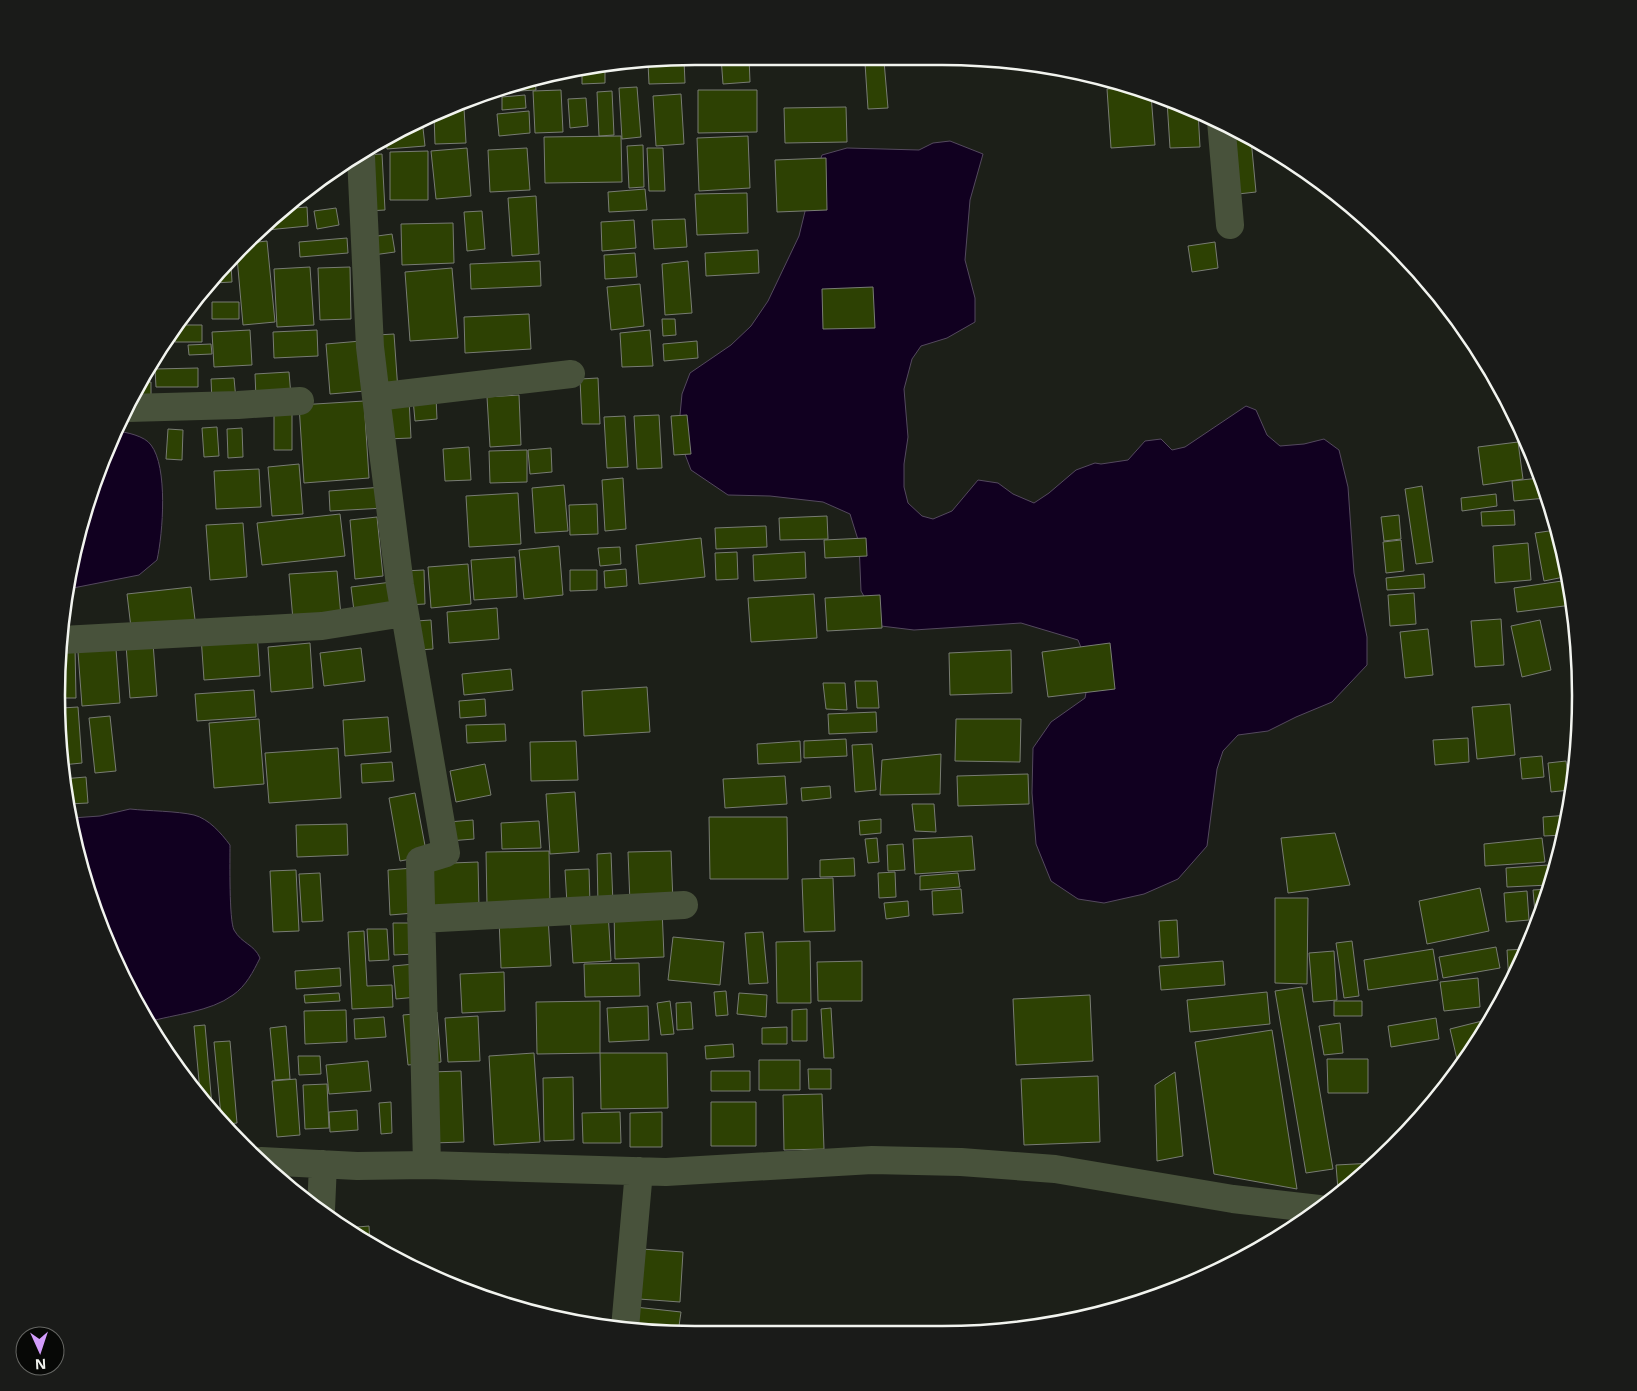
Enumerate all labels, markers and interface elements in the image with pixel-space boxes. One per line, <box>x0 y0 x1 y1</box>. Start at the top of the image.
north arrow <box>15 1326 65 1376</box>
text: N <box>35 1355 47 1374</box>

